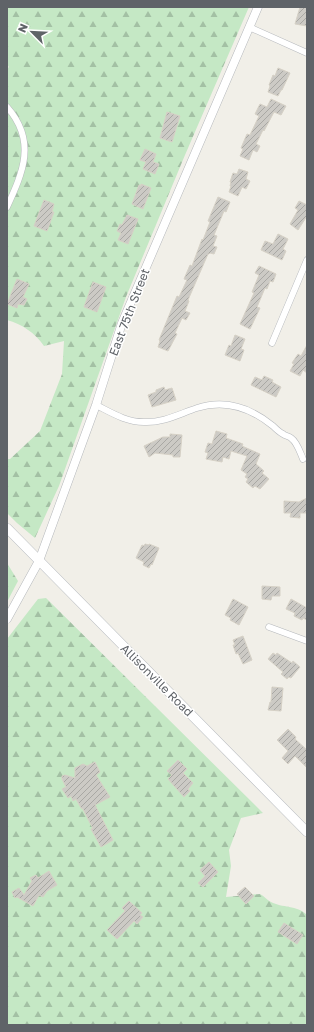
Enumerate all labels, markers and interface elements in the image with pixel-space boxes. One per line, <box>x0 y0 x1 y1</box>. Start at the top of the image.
north arrow <box>12 12 52 52</box>
text: N <box>15 21 30 34</box>
street label: East 75th Street <box>105 266 153 358</box>
street label: Allisonville Road <box>118 641 196 719</box>

